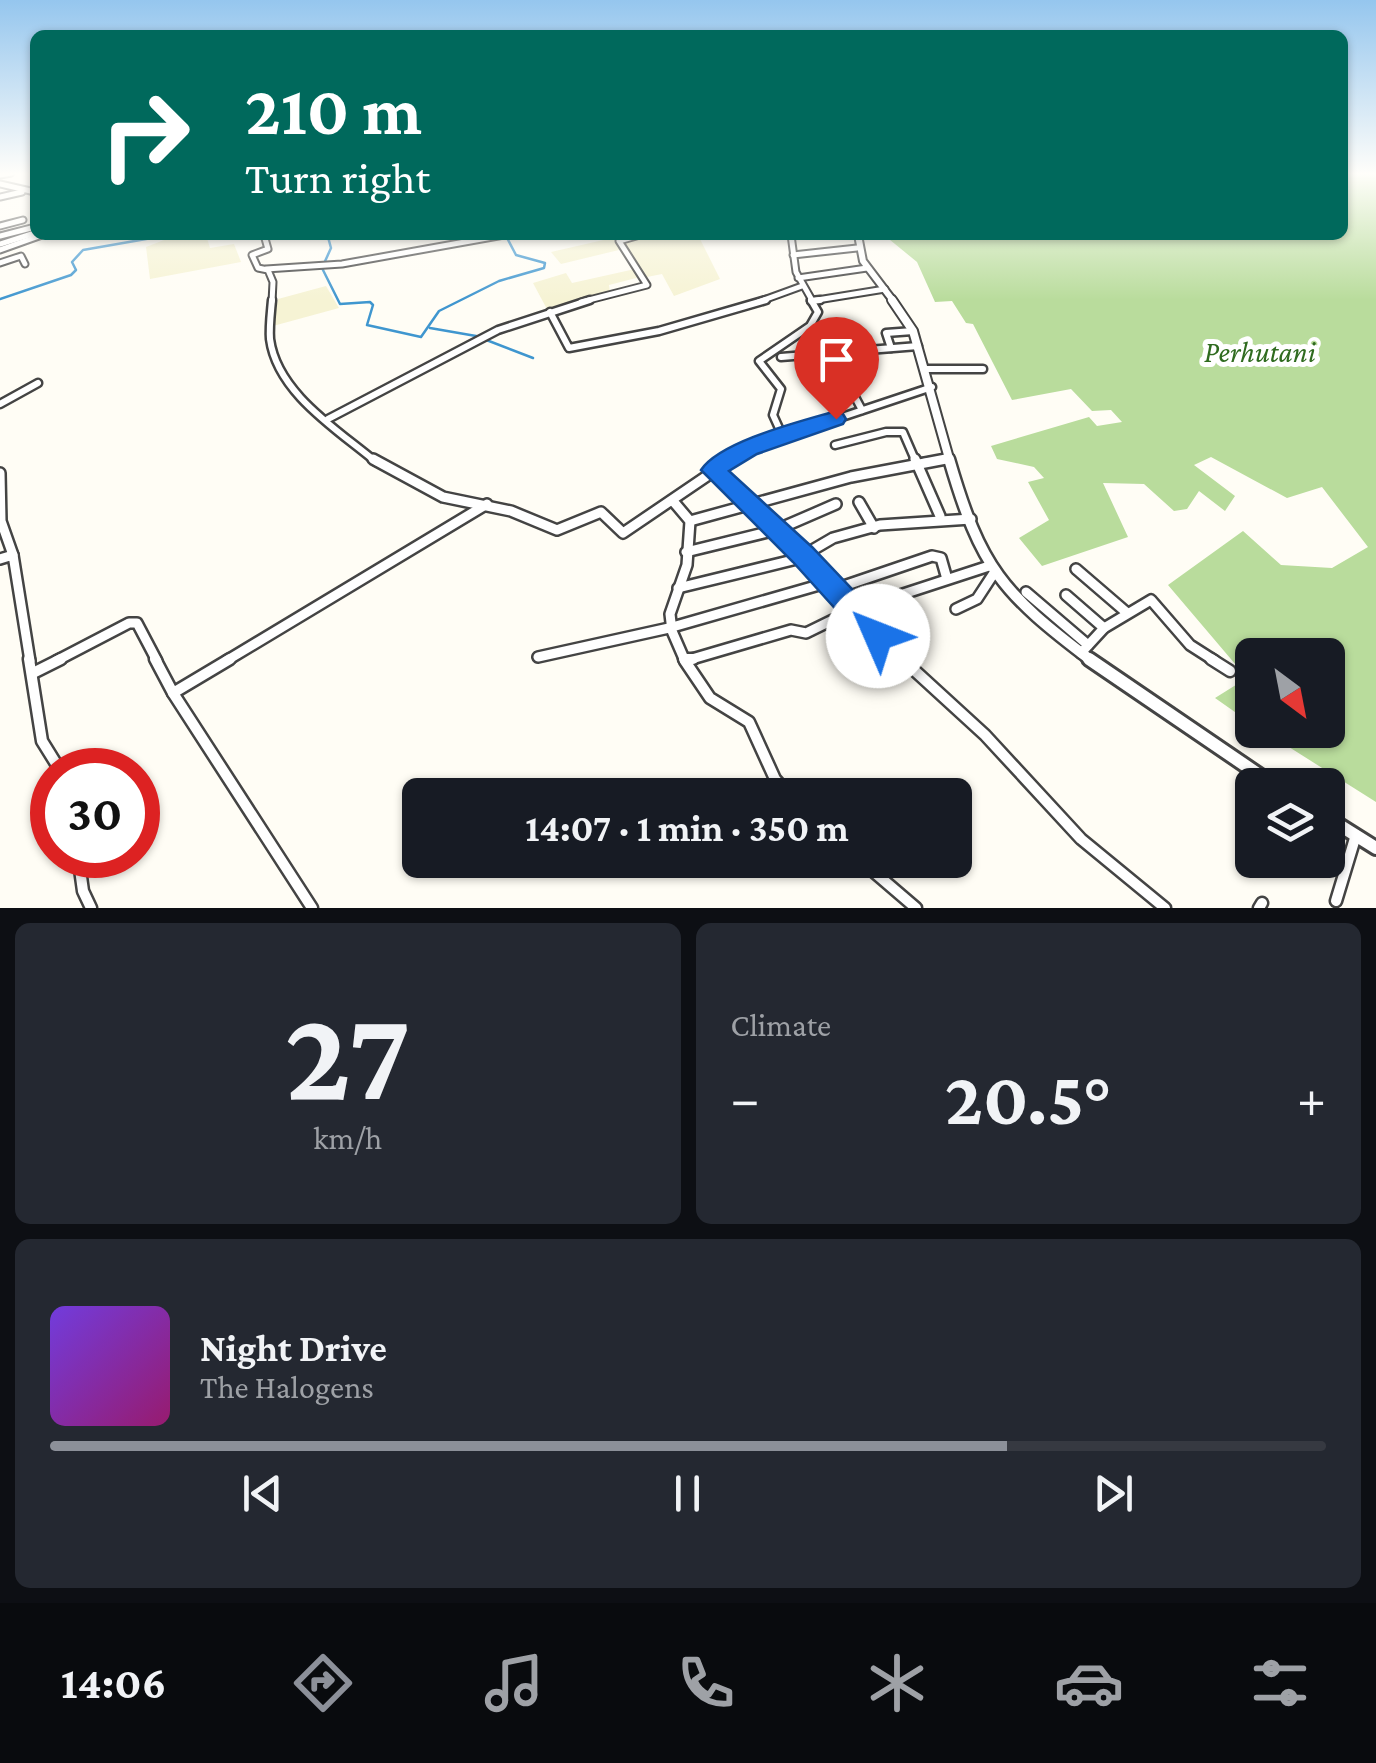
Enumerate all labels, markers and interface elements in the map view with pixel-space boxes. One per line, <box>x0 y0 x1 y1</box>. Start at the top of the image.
icon: right <box>80 70 210 200</box>
text: 210 m <box>245 71 422 149</box>
text: Turn right <box>245 153 430 203</box>
pin <box>794 317 879 420</box>
icon: arrive <box>809 332 864 387</box>
park label: Perhutani <box>1204 335 1317 368</box>
position arrow <box>826 584 930 688</box>
north arrow <box>1235 638 1345 748</box>
map controls <box>1235 638 1345 878</box>
speed limit sign: 30 <box>30 748 160 878</box>
button: layers <box>1235 768 1345 878</box>
text: 14:07 · 1 min · 350 m <box>525 807 849 849</box>
text: 27 <box>285 982 411 1127</box>
text: Climate <box>731 1007 831 1043</box>
text: 20.5° <box>945 1057 1112 1140</box>
text: − <box>731 1068 760 1129</box>
text: + <box>1297 1068 1326 1129</box>
text: km/h <box>313 1120 382 1156</box>
text: Night Drive <box>200 1327 387 1369</box>
text: The Halogens <box>200 1369 374 1405</box>
icon: previous <box>235 1466 290 1521</box>
icon: pause <box>660 1466 715 1521</box>
icon: next <box>1086 1466 1141 1521</box>
icon: directions <box>288 1648 358 1718</box>
icon: music <box>479 1648 549 1718</box>
icon: phone <box>671 1648 741 1718</box>
icon: climate <box>862 1648 932 1718</box>
icon: car <box>1054 1648 1124 1718</box>
icon: filters <box>1245 1648 1315 1718</box>
text: 14:06 <box>61 1658 166 1708</box>

